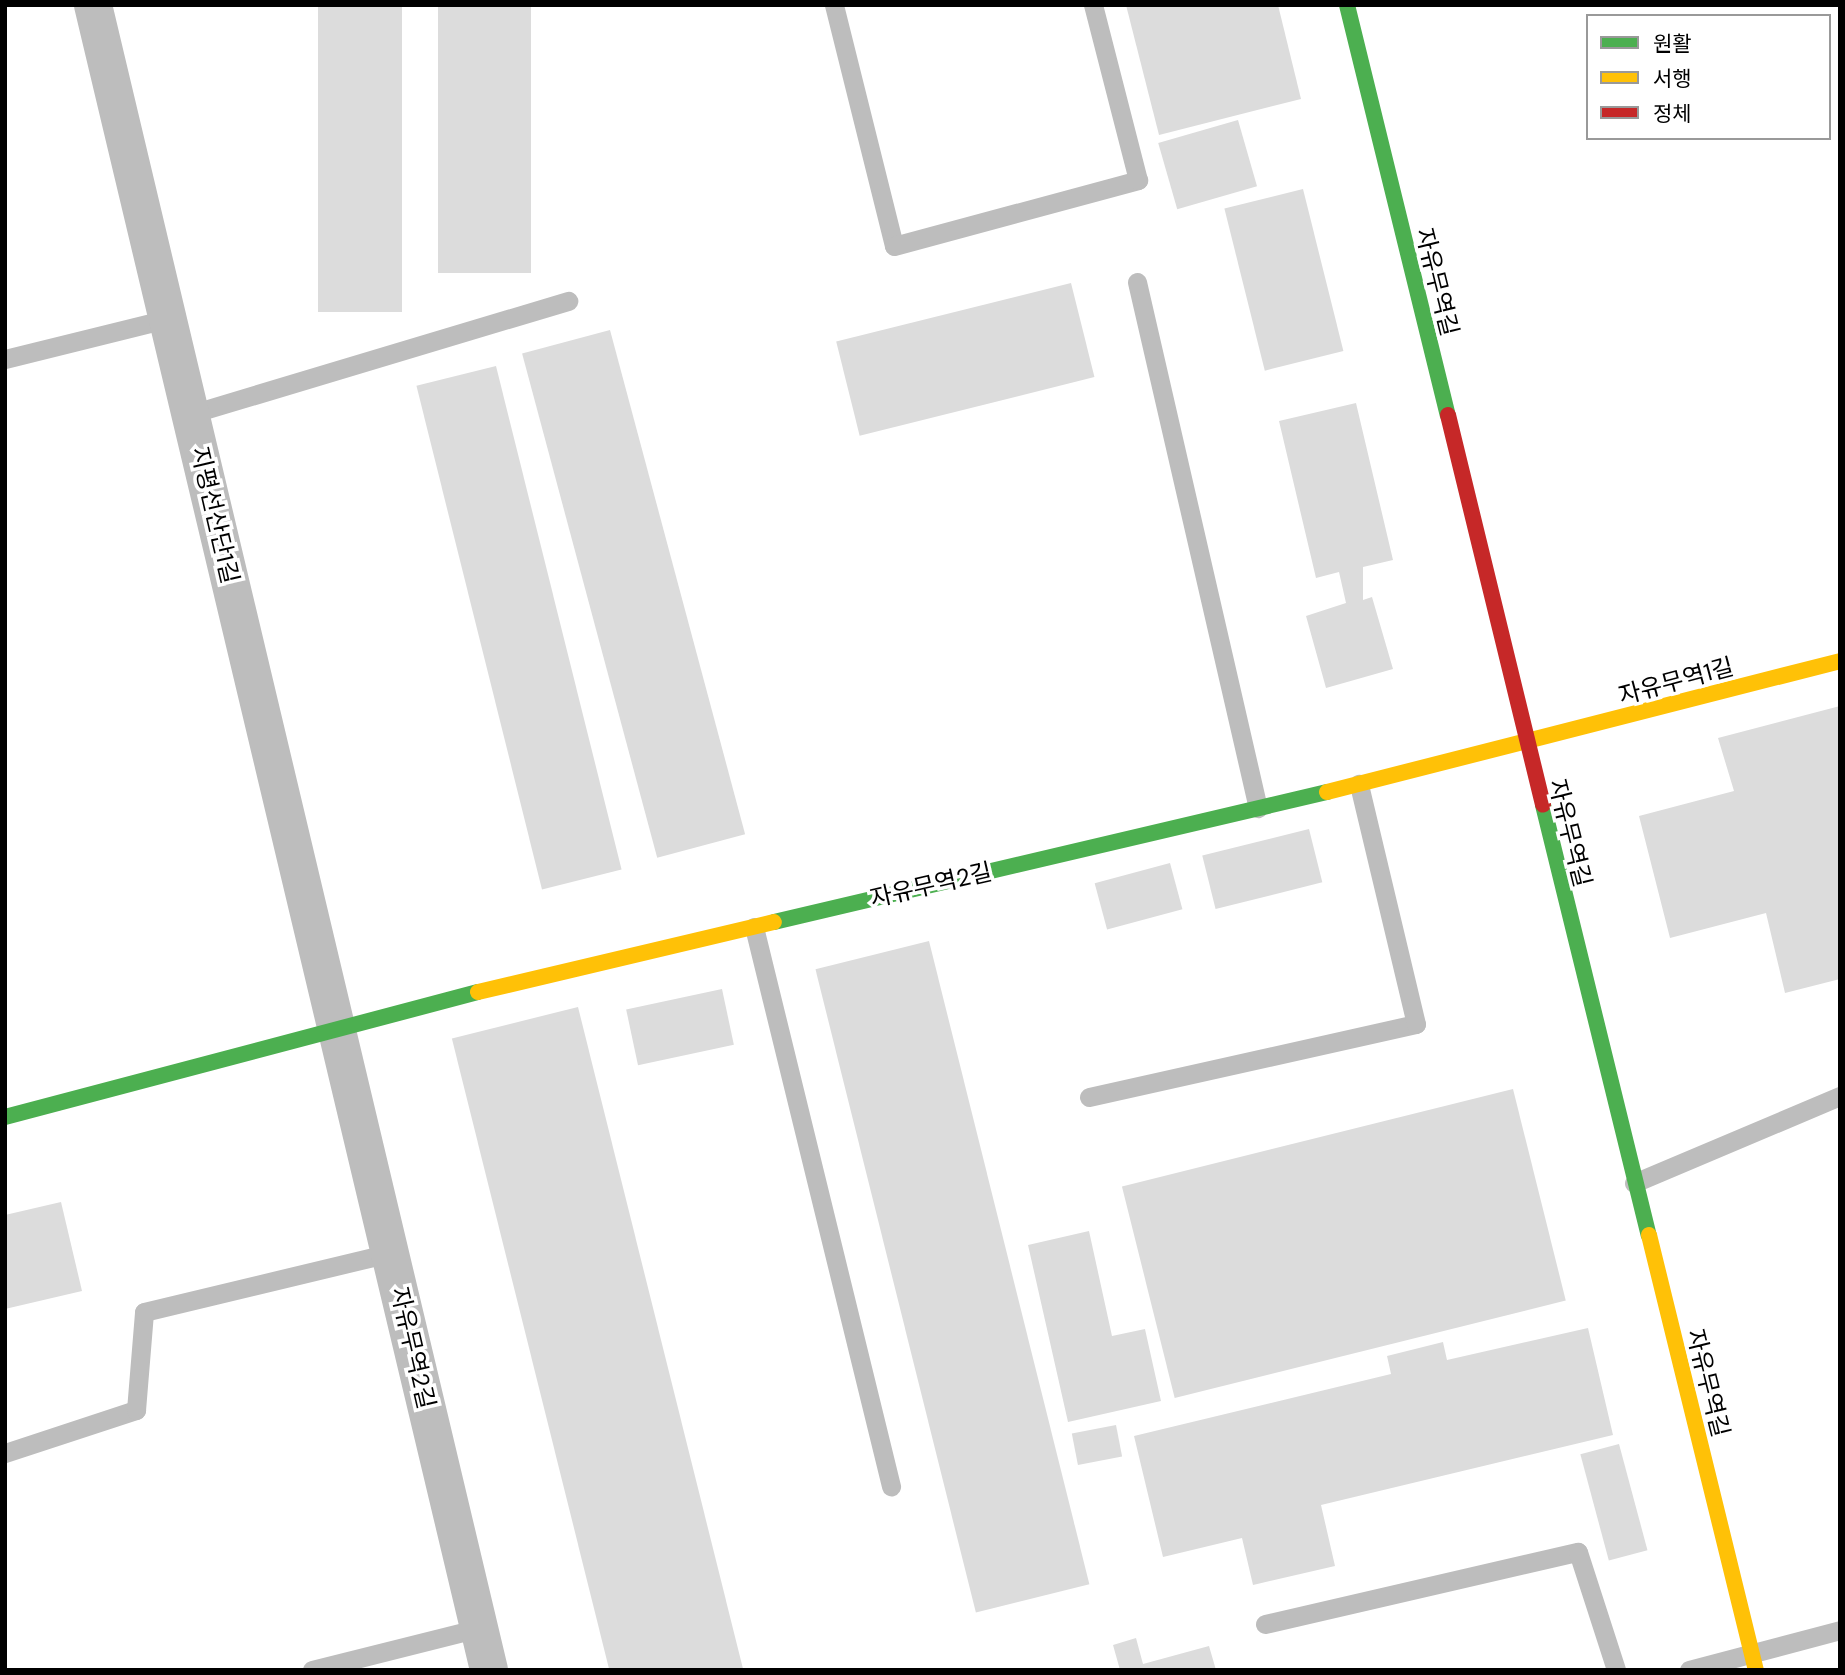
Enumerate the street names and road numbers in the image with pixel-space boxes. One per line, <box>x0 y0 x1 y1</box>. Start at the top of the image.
street label: 자유무역길 <box>1410 225 1464 339</box>
street label: 지평선산단1길 <box>185 444 245 586</box>
street label: 자유무역1길 <box>1615 652 1737 710</box>
street label: 자유무역길 <box>1543 776 1597 890</box>
street label: 자유무역2길 <box>867 857 995 913</box>
street label: 자유무역2길 <box>385 1284 441 1412</box>
street label: 자유무역길 <box>1681 1326 1735 1440</box>

